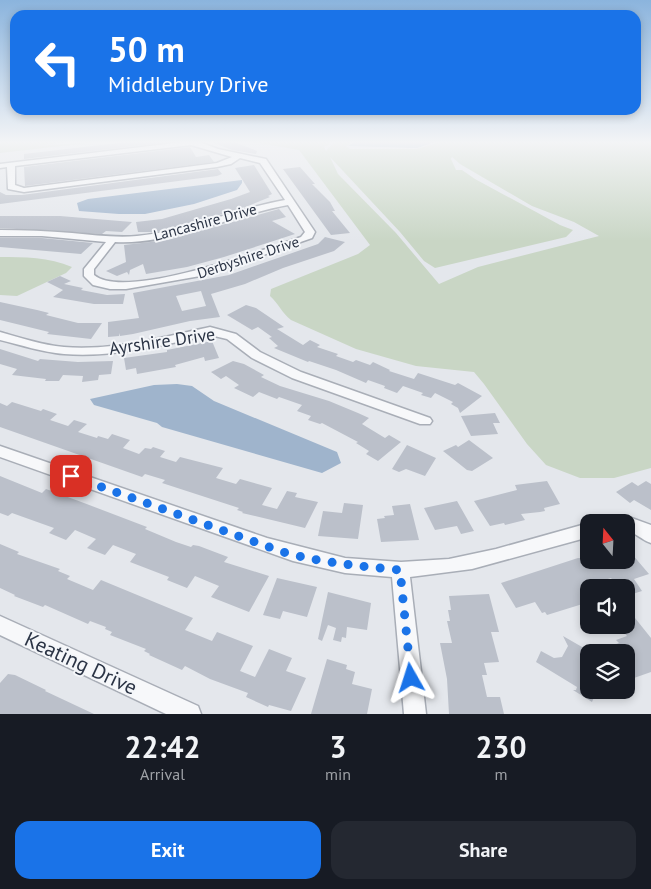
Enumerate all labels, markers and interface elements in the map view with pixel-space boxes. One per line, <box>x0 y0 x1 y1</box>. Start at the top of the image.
text: 50 m <box>108 26 185 72</box>
icon: left <box>25 30 90 95</box>
text: Middlebury Drive <box>108 70 268 98</box>
street label: Lancashire Drive <box>151 199 259 245</box>
street label: Derbyshire Drive <box>195 232 301 282</box>
street label: Ayrshire Drive <box>107 322 217 360</box>
pin <box>50 455 92 497</box>
icon: arrive <box>57 462 85 490</box>
north arrow <box>580 514 635 569</box>
map controls <box>580 514 635 699</box>
button: sound <box>580 579 635 634</box>
street label: Keating Drive <box>20 625 142 701</box>
button: layers <box>580 644 635 699</box>
position arrow <box>384 651 436 703</box>
text: 22:42 <box>124 727 201 766</box>
text: 3 <box>330 727 347 766</box>
text: 230 <box>475 727 527 766</box>
text: Arrival <box>140 764 185 784</box>
text: min <box>325 764 351 784</box>
text: m <box>495 764 508 784</box>
button: Exit <box>15 821 321 879</box>
button: Share <box>331 821 636 879</box>

